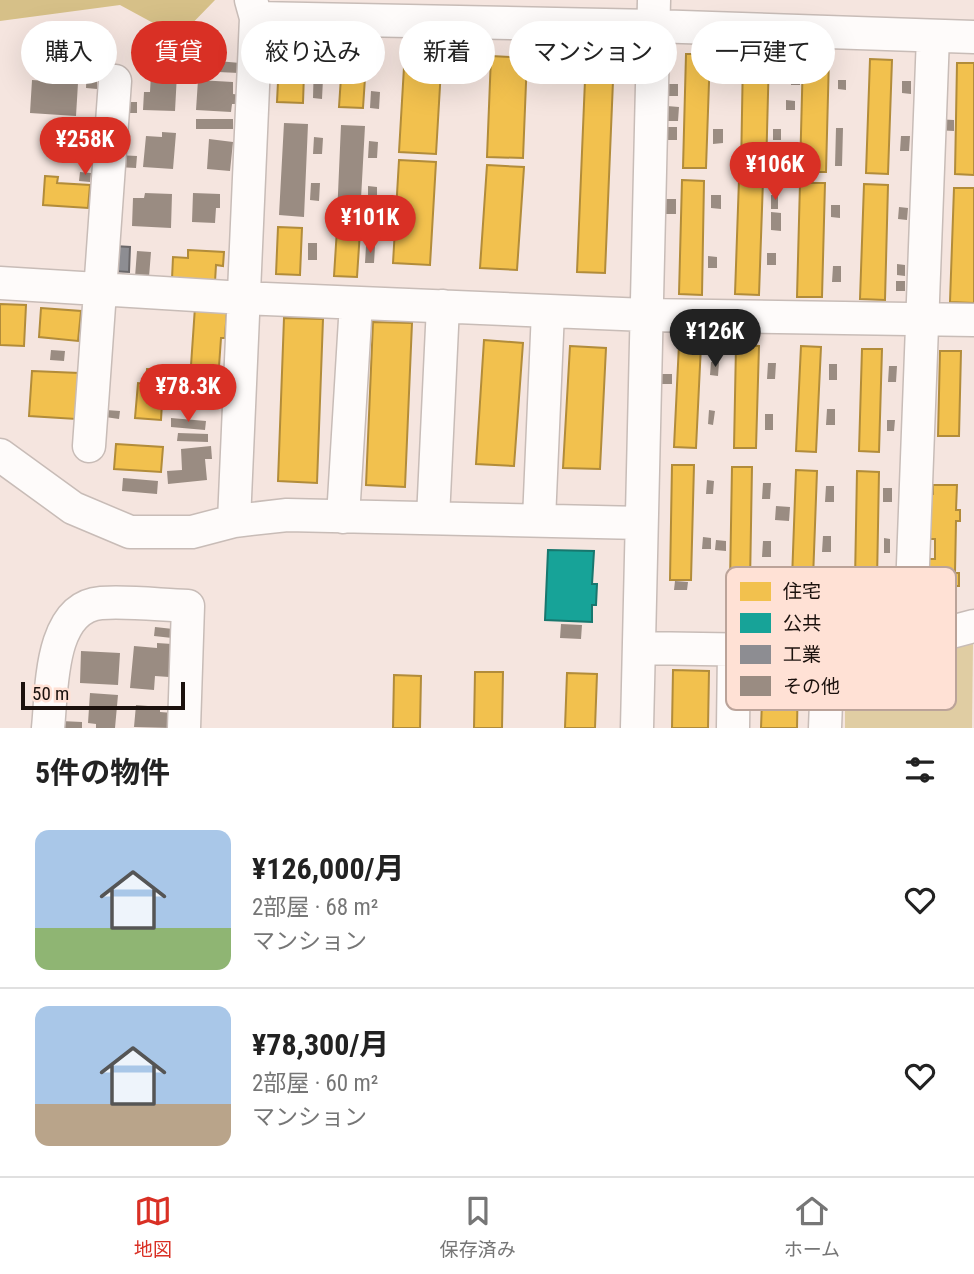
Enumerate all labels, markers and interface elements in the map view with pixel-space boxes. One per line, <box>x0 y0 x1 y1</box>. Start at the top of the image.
chip: 購入 <box>21 21 117 84</box>
chip: 賃貸 <box>131 21 227 84</box>
chip: 絞り込み <box>241 21 385 84</box>
chip: 新着 <box>399 21 495 84</box>
chip: マンション <box>509 21 677 84</box>
chip: 一戸建て <box>691 21 835 84</box>
pin: ¥258K <box>36 118 134 177</box>
text: ¥258K <box>56 126 114 153</box>
pin: ¥106K <box>726 142 824 202</box>
text: ¥106K <box>746 151 804 178</box>
pin: ¥101K <box>321 196 419 255</box>
text: ¥101K <box>341 204 399 231</box>
pin: ¥126K <box>666 310 764 369</box>
text: ¥126K <box>686 318 744 345</box>
pin: ¥78.3K <box>131 364 245 424</box>
text: ¥78.3K <box>155 373 221 400</box>
legend <box>726 567 956 710</box>
text: 住宅 <box>783 580 821 603</box>
text: 公共 <box>783 612 821 635</box>
text: 工業 <box>783 643 821 666</box>
text: その他 <box>783 675 840 698</box>
scale bar <box>21 679 186 711</box>
text: 50 m <box>32 682 69 705</box>
icon: filters <box>901 751 939 789</box>
text: 5件の物件 <box>35 755 170 790</box>
text: ¥126,000/月 <box>252 851 405 886</box>
icon: home <box>91 858 175 942</box>
icon: heart <box>901 881 939 919</box>
text: 2部屋 · 68 m² <box>252 894 378 921</box>
text: マンション <box>252 928 367 955</box>
text: ¥78,300/月 <box>252 1027 389 1062</box>
icon: home <box>91 1034 175 1118</box>
icon: heart <box>901 1057 939 1095</box>
text: 2部屋 · 60 m² <box>252 1070 378 1097</box>
text: マンション <box>252 1104 367 1131</box>
tab: 地図 <box>134 1192 172 1261</box>
tab: 保存済み <box>440 1192 516 1261</box>
tab: ホーム <box>784 1192 840 1261</box>

